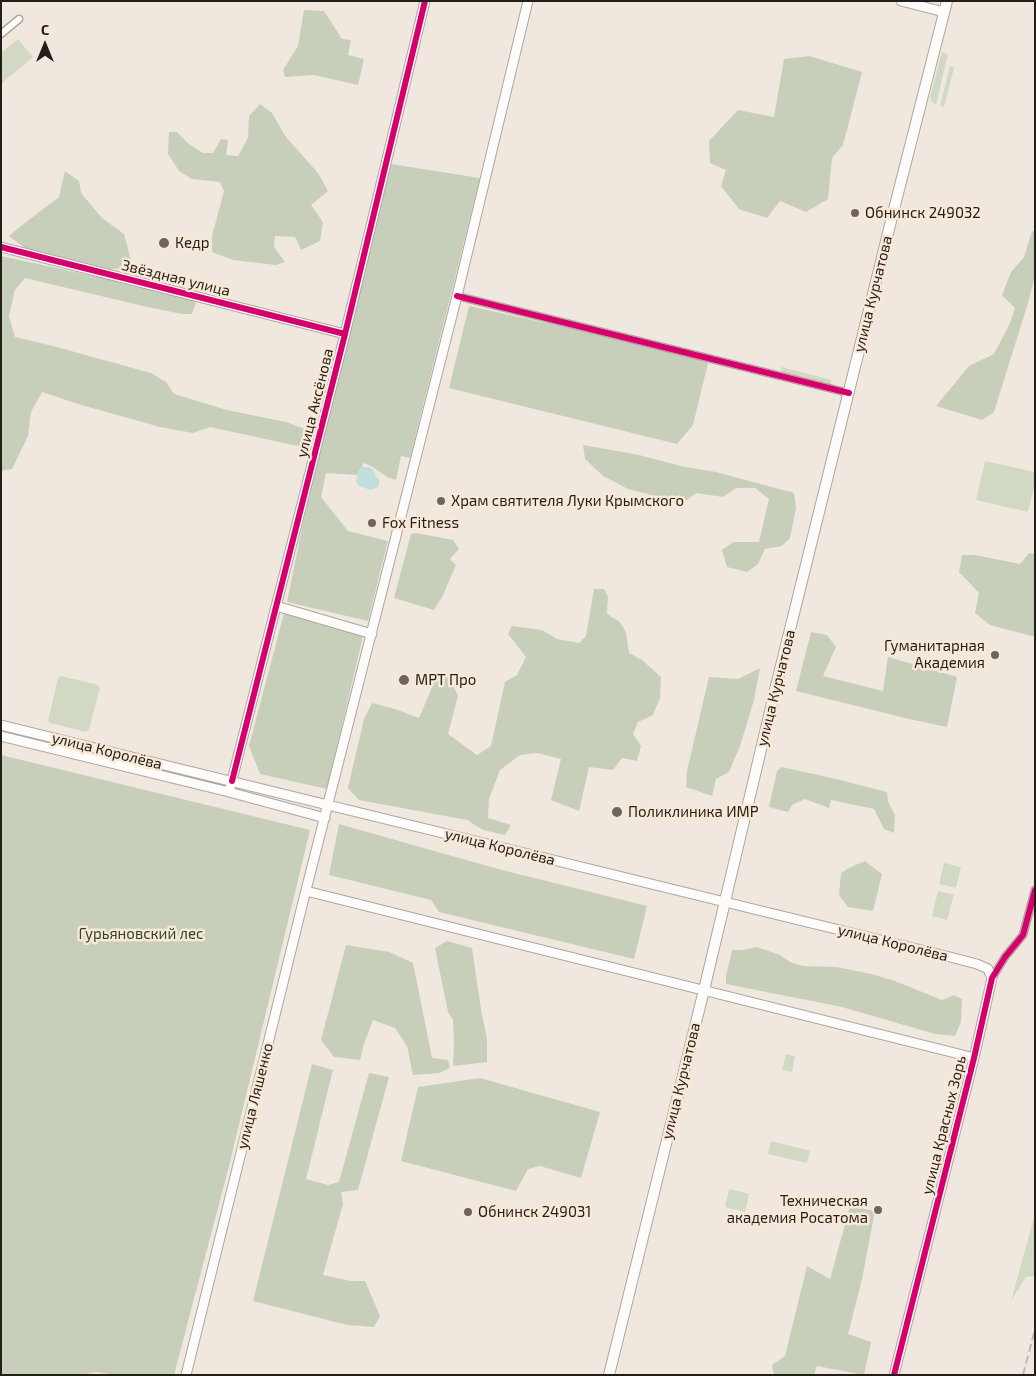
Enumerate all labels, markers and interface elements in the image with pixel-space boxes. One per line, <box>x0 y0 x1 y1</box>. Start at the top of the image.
north arrow <box>20 20 70 70</box>
text: С <box>41 21 49 38</box>
place label: Обнинск 249032 <box>865 204 981 222</box>
marker: Обнинск 249032 <box>849 207 861 219</box>
place label: Кедр <box>175 234 209 252</box>
street label: улица Курчатова <box>850 234 896 354</box>
marker: Кедр <box>157 236 171 250</box>
street label: Звёздная улица <box>120 256 232 300</box>
street label: улица Аксёнова <box>293 347 337 459</box>
place label: Храм святителя Луки Крымского <box>451 492 684 510</box>
marker: Храм святителя Луки Крымского <box>435 495 447 507</box>
place label: Fox Fitness <box>382 514 459 532</box>
marker: Fox Fitness <box>366 517 378 529</box>
street label: улица Курчатова <box>753 628 799 748</box>
place label: Гуманитарная Академия <box>884 637 985 672</box>
marker: Гуманитарная Академия <box>989 649 1001 661</box>
place label: МРТ Про <box>415 671 476 689</box>
marker: МРТ Про <box>397 673 411 687</box>
street label: улица Королёва <box>50 729 164 773</box>
place label: Поликлиника ИМР <box>628 803 759 821</box>
marker: Поликлиника ИМР <box>610 805 624 819</box>
street label: улица Королёва <box>443 825 557 869</box>
street label: улица Королёва <box>836 921 950 965</box>
park label: Гурьяновский лес <box>79 925 203 943</box>
street label: улица Курчатова <box>658 1021 704 1141</box>
street label: улица Ляшенко <box>233 1041 277 1151</box>
street label: улица Красных Зорь <box>918 1054 970 1196</box>
place label: Техническая академия Росатома <box>727 1192 868 1227</box>
place label: Обнинск 249031 <box>478 1203 591 1221</box>
marker: Техническая академия Росатома <box>872 1204 884 1216</box>
marker: Обнинск 249031 <box>462 1206 474 1218</box>

